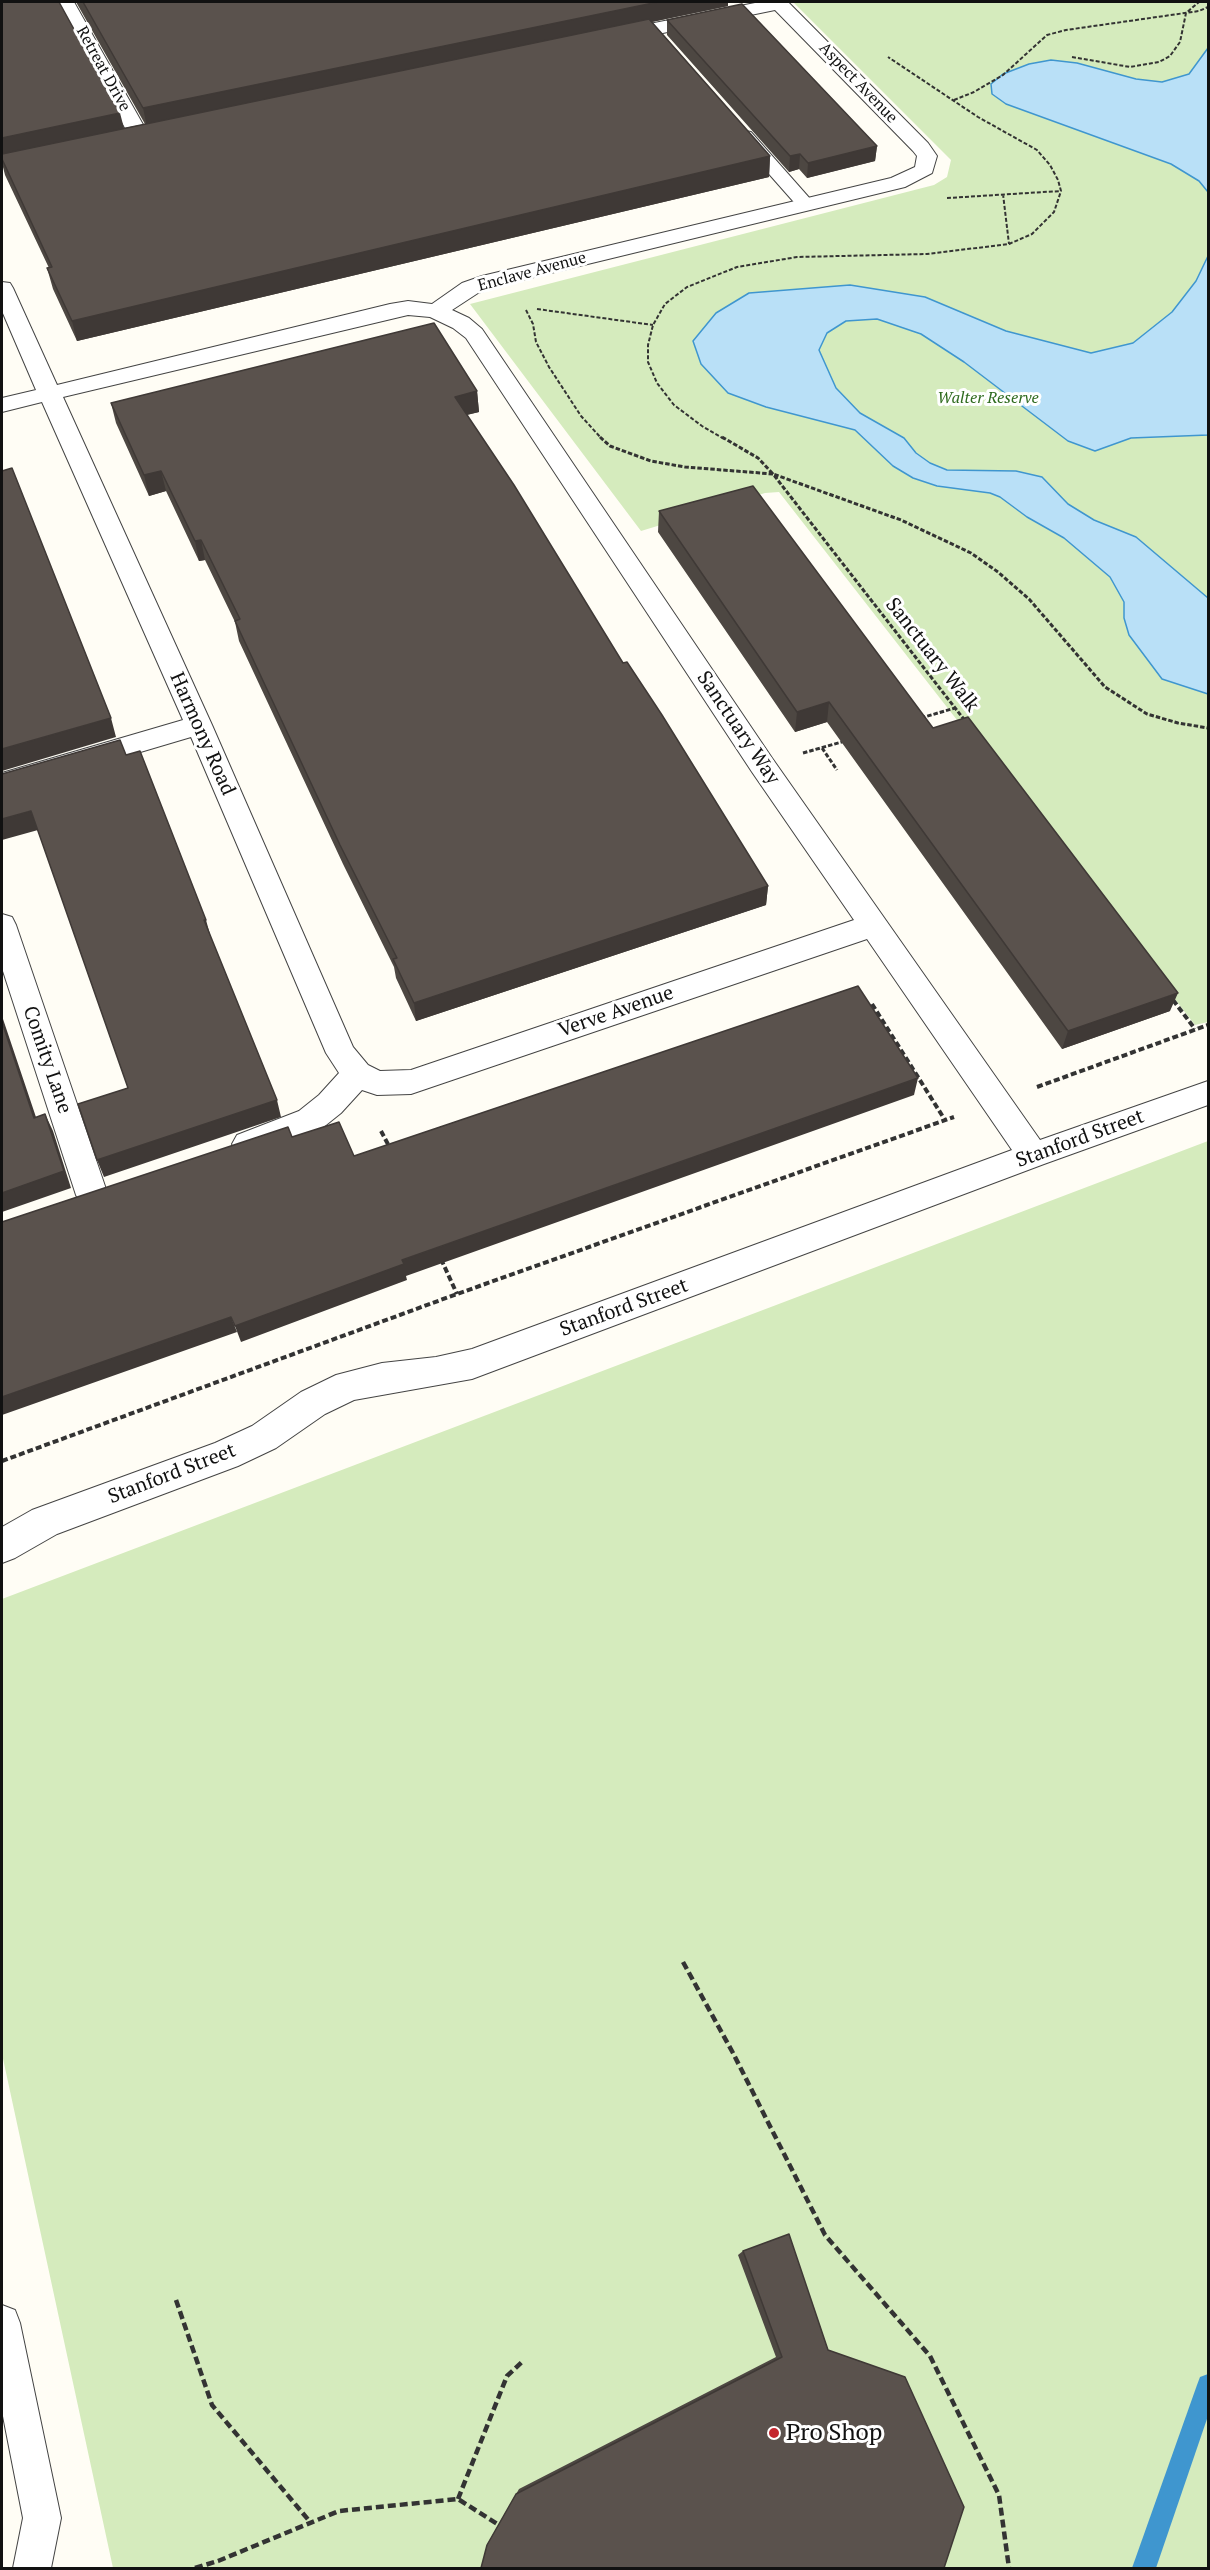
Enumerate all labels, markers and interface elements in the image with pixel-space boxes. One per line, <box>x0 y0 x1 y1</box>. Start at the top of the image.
street label: Retreat Drive <box>72 23 134 115</box>
street label: Aspect Avenue <box>815 39 901 127</box>
street label: Enclave Avenue <box>476 248 588 296</box>
park label: Walter Reserve <box>937 388 1039 408</box>
street label: Sanctuary Walk <box>880 593 984 717</box>
street label: Sanctuary Way <box>691 667 785 789</box>
street label: Harmony Road <box>164 669 240 799</box>
street label: Verve Avenue <box>555 981 677 1043</box>
street label: Comity Lane <box>17 1003 77 1117</box>
street label: Stanford Street <box>1013 1105 1147 1173</box>
street label: Stanford Street <box>557 1274 691 1342</box>
street label: Stanford Street <box>105 1439 239 1509</box>
place label: Pro Shop <box>786 2419 882 2447</box>
marker: Pro Shop <box>767 2426 781 2440</box>

